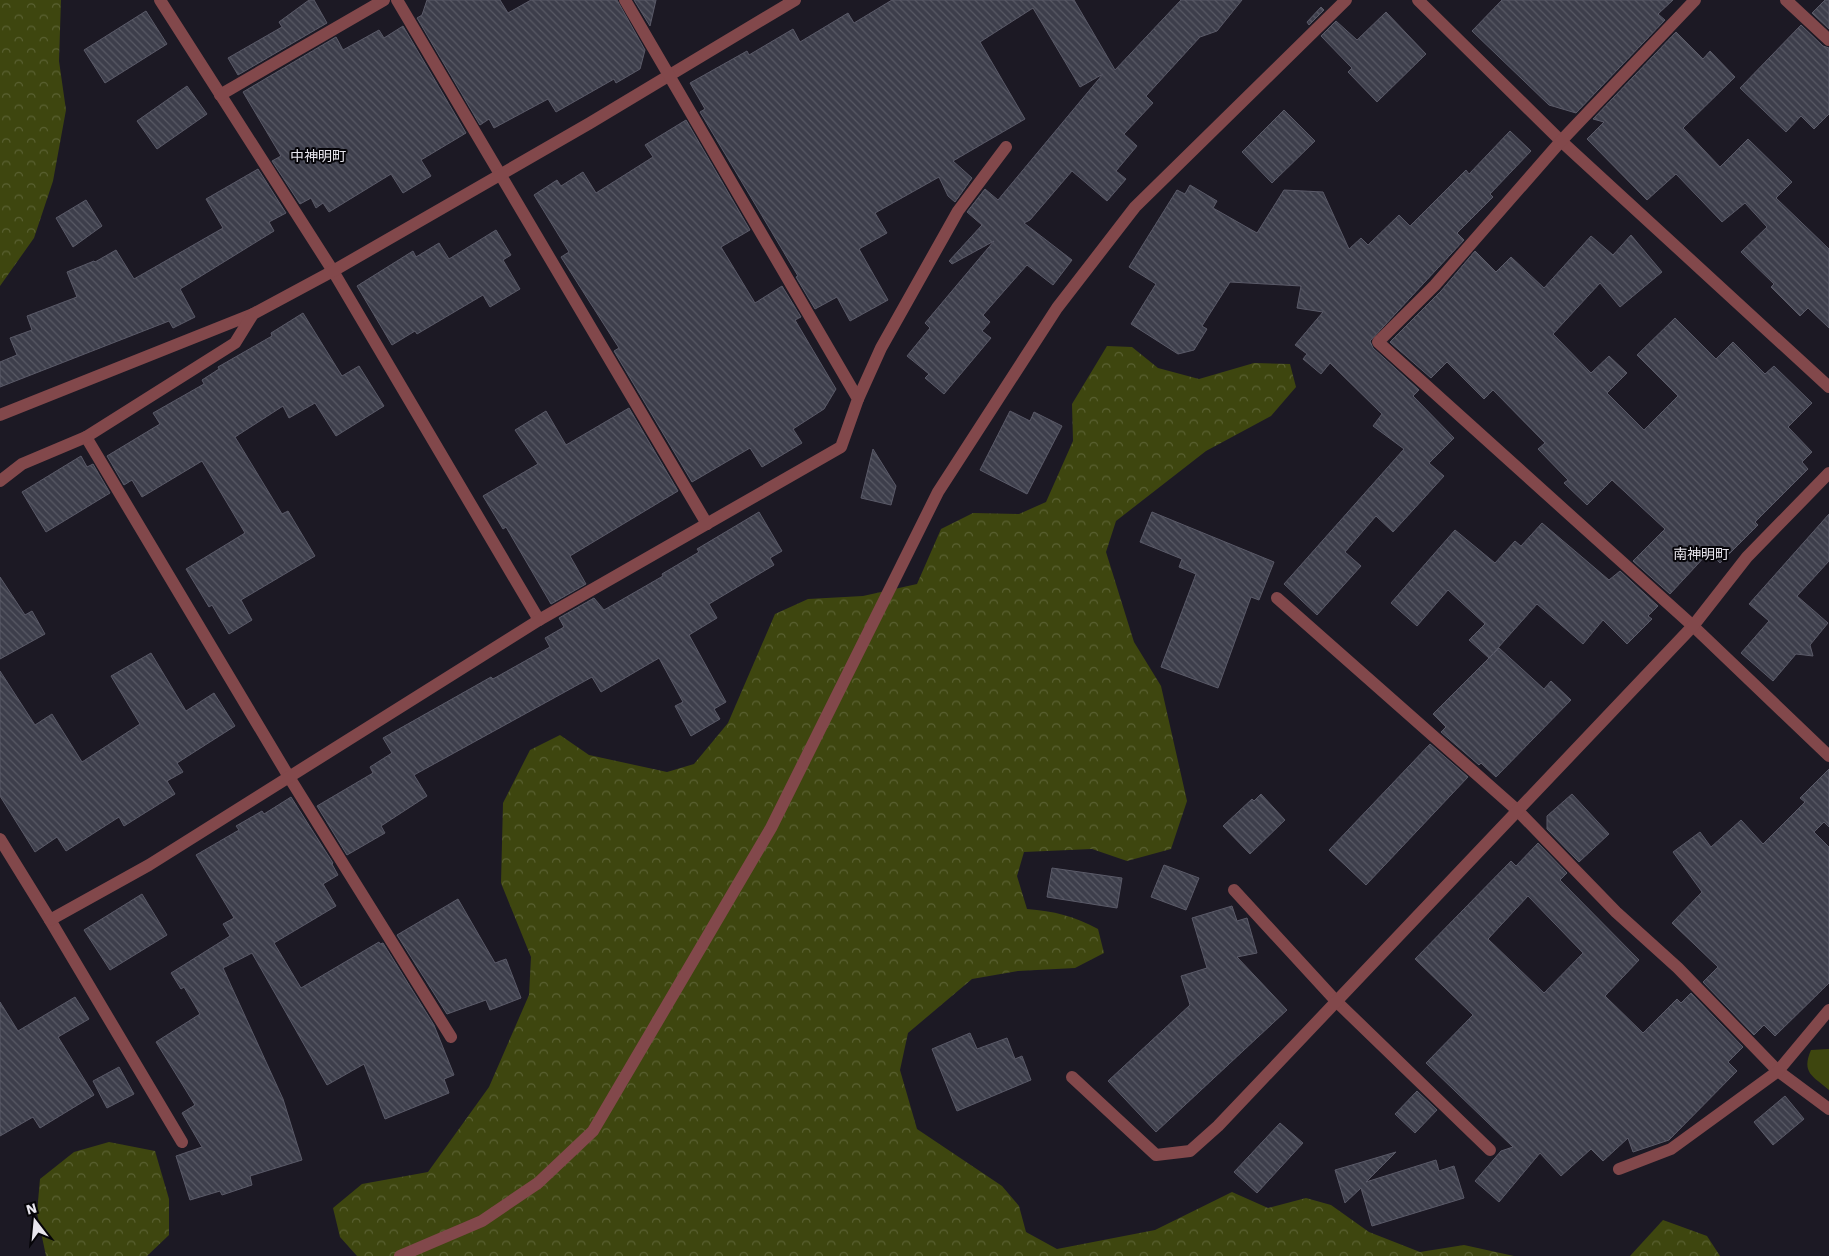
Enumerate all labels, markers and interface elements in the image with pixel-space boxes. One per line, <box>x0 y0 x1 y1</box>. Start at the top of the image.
district label: 中神明町 <box>290 148 346 164</box>
district label: 南神明町 <box>1673 546 1729 562</box>
north arrow <box>10 1196 60 1246</box>
text: N <box>24 1199 39 1218</box>

